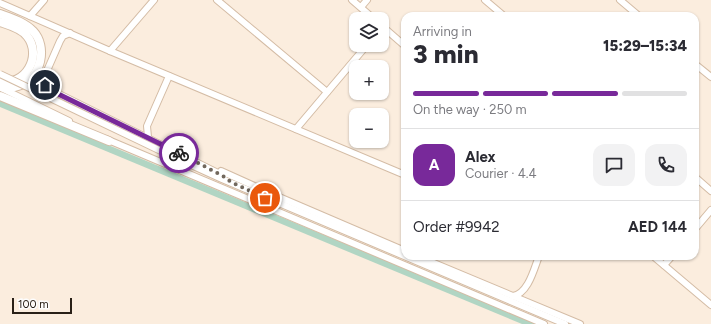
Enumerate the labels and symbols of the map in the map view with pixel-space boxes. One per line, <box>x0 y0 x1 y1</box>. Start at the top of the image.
pin <box>28 68 62 102</box>
courier <box>159 133 199 173</box>
pin <box>248 181 282 215</box>
scale bar <box>12 296 72 315</box>

